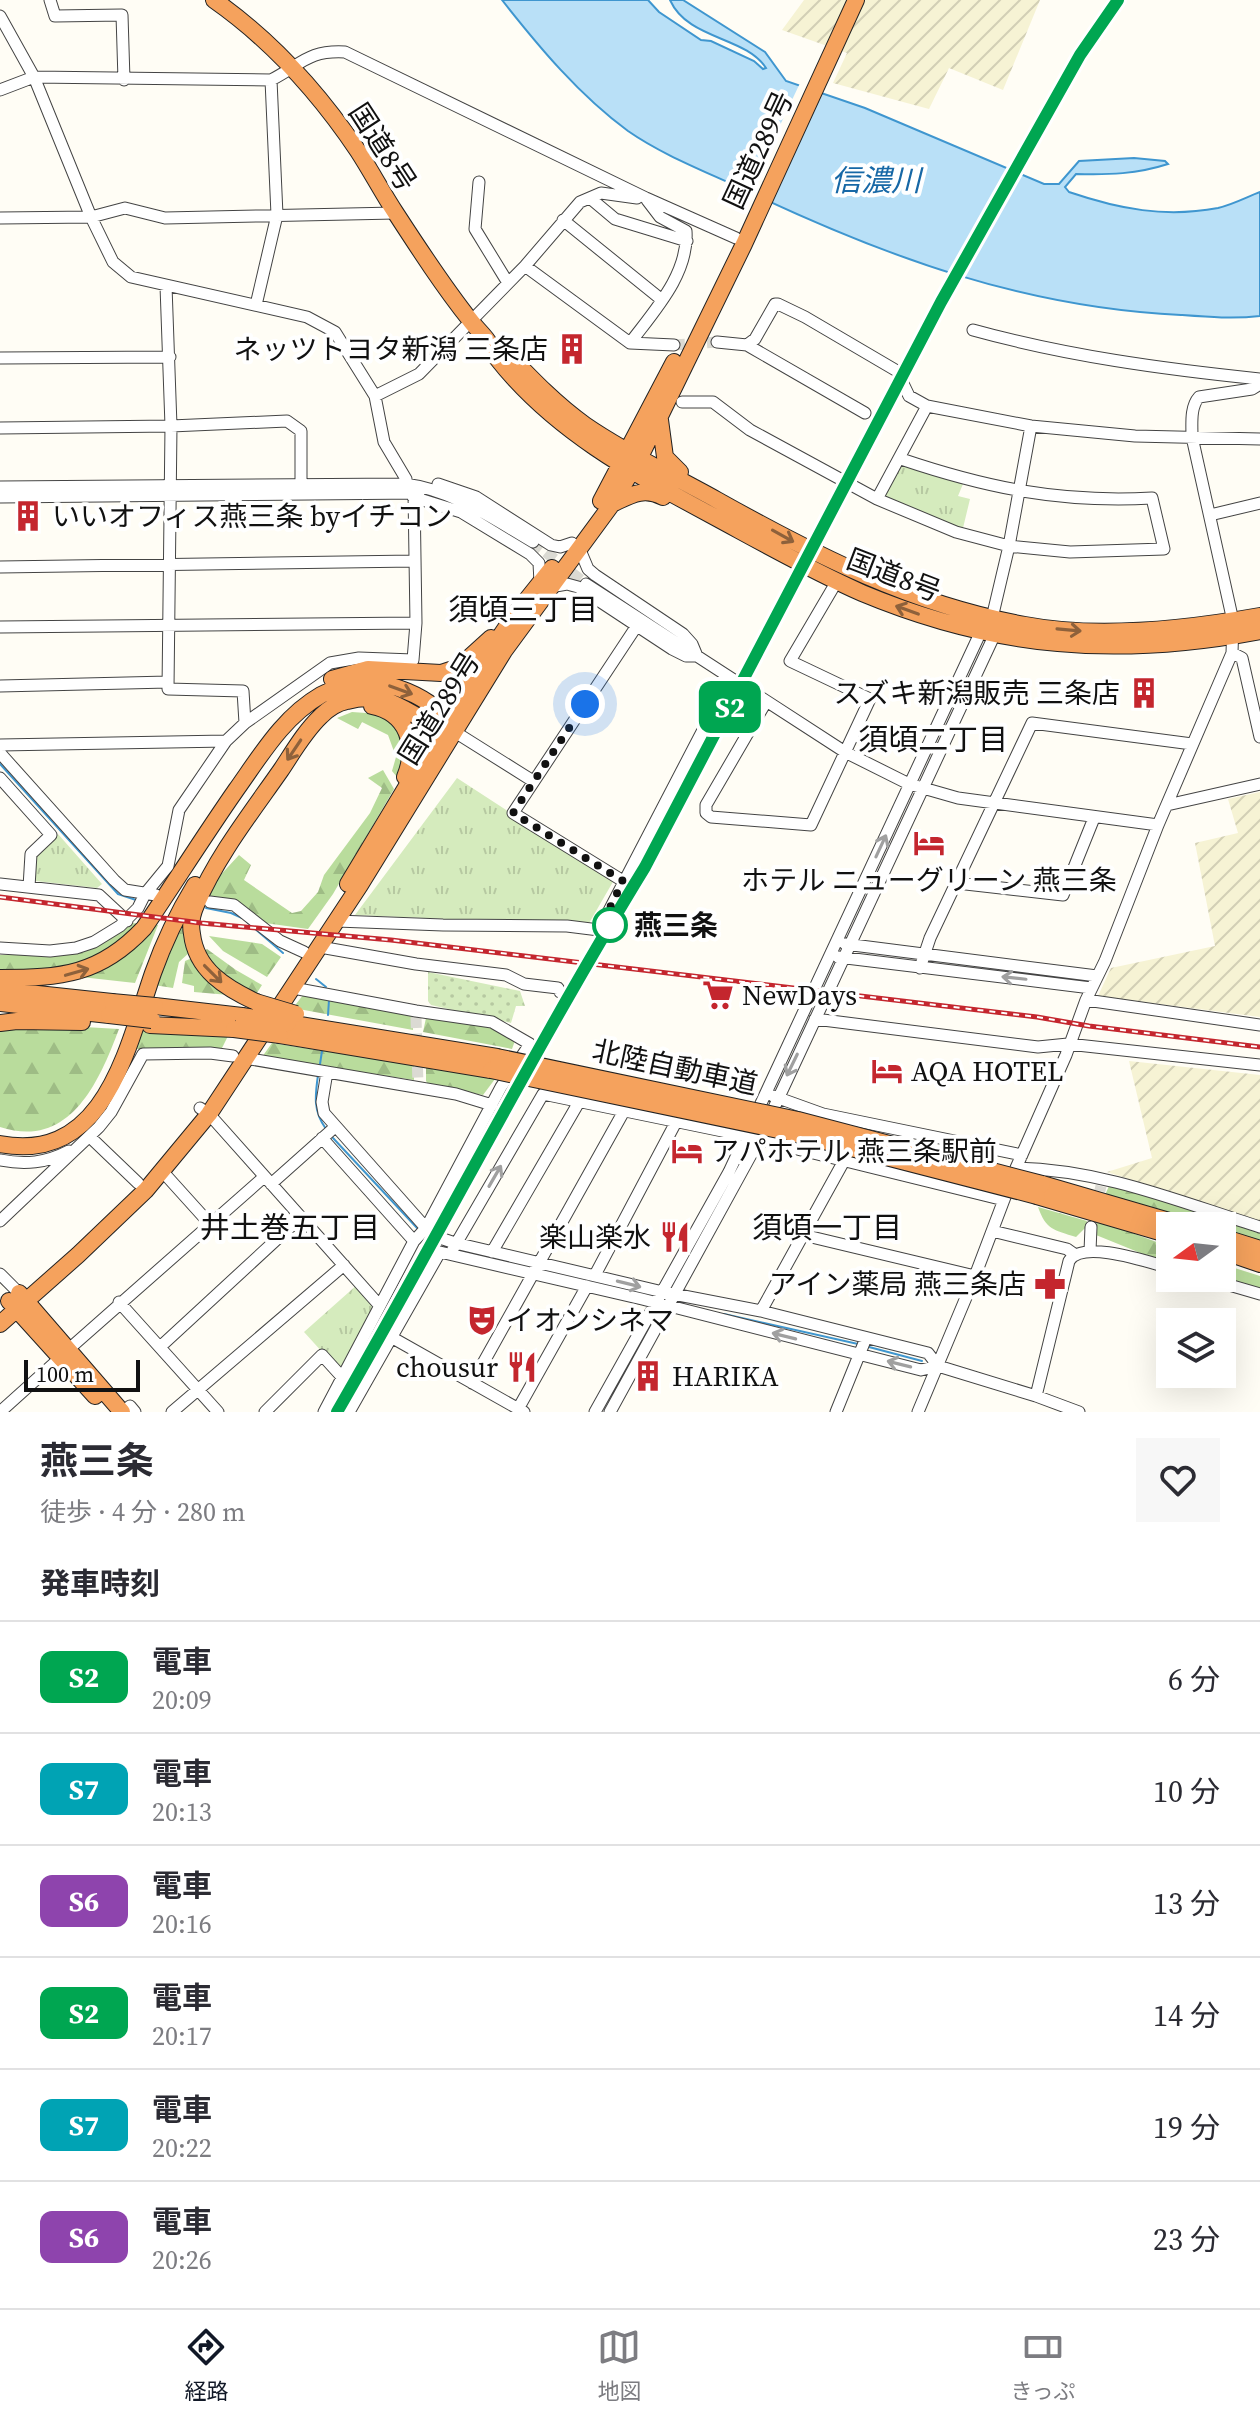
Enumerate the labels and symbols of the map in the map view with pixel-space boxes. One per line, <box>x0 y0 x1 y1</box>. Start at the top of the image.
street label: 国道289号 <box>714 85 802 215</box>
street label: 国道8号 <box>340 96 426 198</box>
water label: 信濃川 <box>831 160 924 201</box>
place label: ネッツトヨタ新潟 三条店 <box>233 330 548 368</box>
building icon: ネッツトヨタ新潟 三条店 <box>555 332 589 366</box>
place label: いいオフィス燕三条 byイチコン <box>52 497 452 535</box>
building icon: いいオフィス燕三条 byイチコン <box>11 499 45 533</box>
one-way arrow <box>770 529 794 545</box>
street label: 国道8号 <box>841 540 947 610</box>
district label: 須頃三丁目 <box>448 589 598 630</box>
one-way arrow <box>895 602 920 616</box>
one-way arrow <box>1055 622 1082 637</box>
street label: 国道289号 <box>389 644 489 772</box>
place label: スズキ新潟販売 三条店 <box>833 674 1120 712</box>
building icon: スズキ新潟販売 三条店 <box>1127 676 1161 710</box>
line badge: S2 <box>694 681 766 733</box>
one-way arrow <box>389 684 413 698</box>
your location <box>565 684 605 724</box>
district label: 須頃二丁目 <box>858 719 1008 760</box>
one-way arrow <box>286 738 302 761</box>
hotel icon: ホテル ニューグリーン 燕三条 <box>912 826 946 860</box>
one-way arrow <box>874 835 889 859</box>
place label: ホテル ニューグリーン 燕三条 <box>741 861 1117 899</box>
place label: 燕三条 <box>634 906 718 944</box>
marker: 燕三条 <box>593 908 627 942</box>
one-way arrow <box>64 964 90 979</box>
one-way arrow <box>203 964 222 984</box>
one-way arrow <box>1001 971 1028 986</box>
place label: NewDays <box>742 976 857 1014</box>
supermarket icon: NewDays <box>701 978 735 1012</box>
street label: 北陸自動車道 <box>589 1031 761 1103</box>
place label: AQA HOTEL <box>911 1052 1064 1090</box>
one-way arrow <box>784 1053 799 1077</box>
hotel icon: AQA HOTEL <box>870 1054 904 1088</box>
place label: アパホテル 燕三条駅前 <box>711 1132 997 1170</box>
hotel icon: アパホテル 燕三条駅前 <box>670 1134 704 1168</box>
one-way arrow <box>487 1165 503 1188</box>
district label: 井土巻五丁目 <box>200 1207 380 1248</box>
district label: 須頃一丁目 <box>752 1207 902 1248</box>
north arrow <box>1156 1212 1236 1292</box>
place label: 楽山楽水 <box>539 1218 651 1256</box>
restaurant icon: 楽山楽水 <box>658 1220 692 1254</box>
place label: アイン薬局 燕三条店 <box>769 1265 1026 1303</box>
pharmacy icon: アイン薬局 燕三条店 <box>1033 1267 1067 1301</box>
one-way arrow <box>615 1277 641 1292</box>
place label: イオンシネマ <box>506 1301 674 1339</box>
theatre icon: イオンシネマ <box>465 1303 499 1337</box>
one-way arrow <box>772 1327 798 1342</box>
place label: chousur <box>396 1348 498 1386</box>
restaurant icon: chousur <box>505 1350 539 1384</box>
scale bar <box>24 1356 140 1392</box>
one-way arrow <box>886 1356 912 1371</box>
place label: HARIKA <box>672 1357 779 1395</box>
building icon: HARIKA <box>631 1359 665 1393</box>

